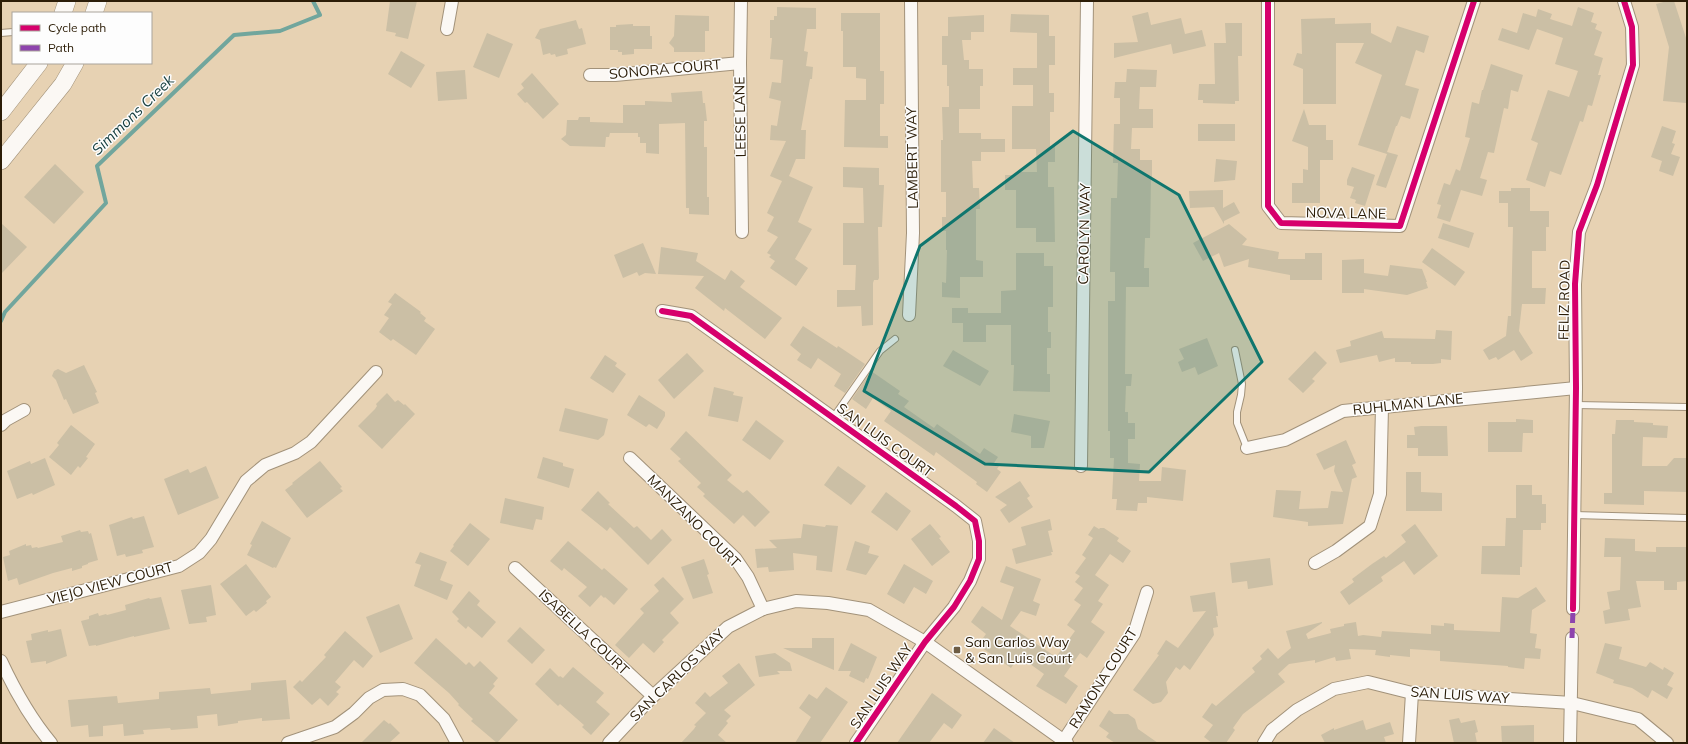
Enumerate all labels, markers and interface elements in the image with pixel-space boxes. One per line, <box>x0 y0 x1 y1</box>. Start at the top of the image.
legend <box>12 12 152 64</box>
text: Cycle path <box>48 20 106 35</box>
text: Path <box>48 40 74 55</box>
street label: SONORA COURT <box>608 55 722 83</box>
water label: Simmons Creek <box>87 70 179 159</box>
street label: LEESE LANE <box>730 76 750 158</box>
street label: LAMBERT WAY <box>902 107 922 209</box>
street label: CAROLYN WAY <box>1074 183 1094 285</box>
street label: NOVA LANE <box>1306 203 1386 223</box>
street label: FELIZ ROAD <box>1554 260 1574 340</box>
street label: RUHLMAN LANE <box>1352 389 1464 419</box>
street label: SAN LUIS COURT <box>833 399 937 481</box>
street label: MANZANO COURT <box>644 471 745 572</box>
street label: VIEJO VIEW COURT <box>45 557 175 608</box>
street label: ISABELLA COURT <box>535 585 633 679</box>
street label: RAMONA COURT <box>1065 624 1141 732</box>
street label: SAN CARLOS WAY <box>626 625 729 725</box>
place label: San Carlos Way & San Luis Court <box>965 633 1072 667</box>
street label: SAN LUIS WAY <box>846 639 916 732</box>
marker: San Carlos Way & San Luis Court <box>952 645 962 655</box>
street label: SAN LUIS WAY <box>1410 683 1511 707</box>

